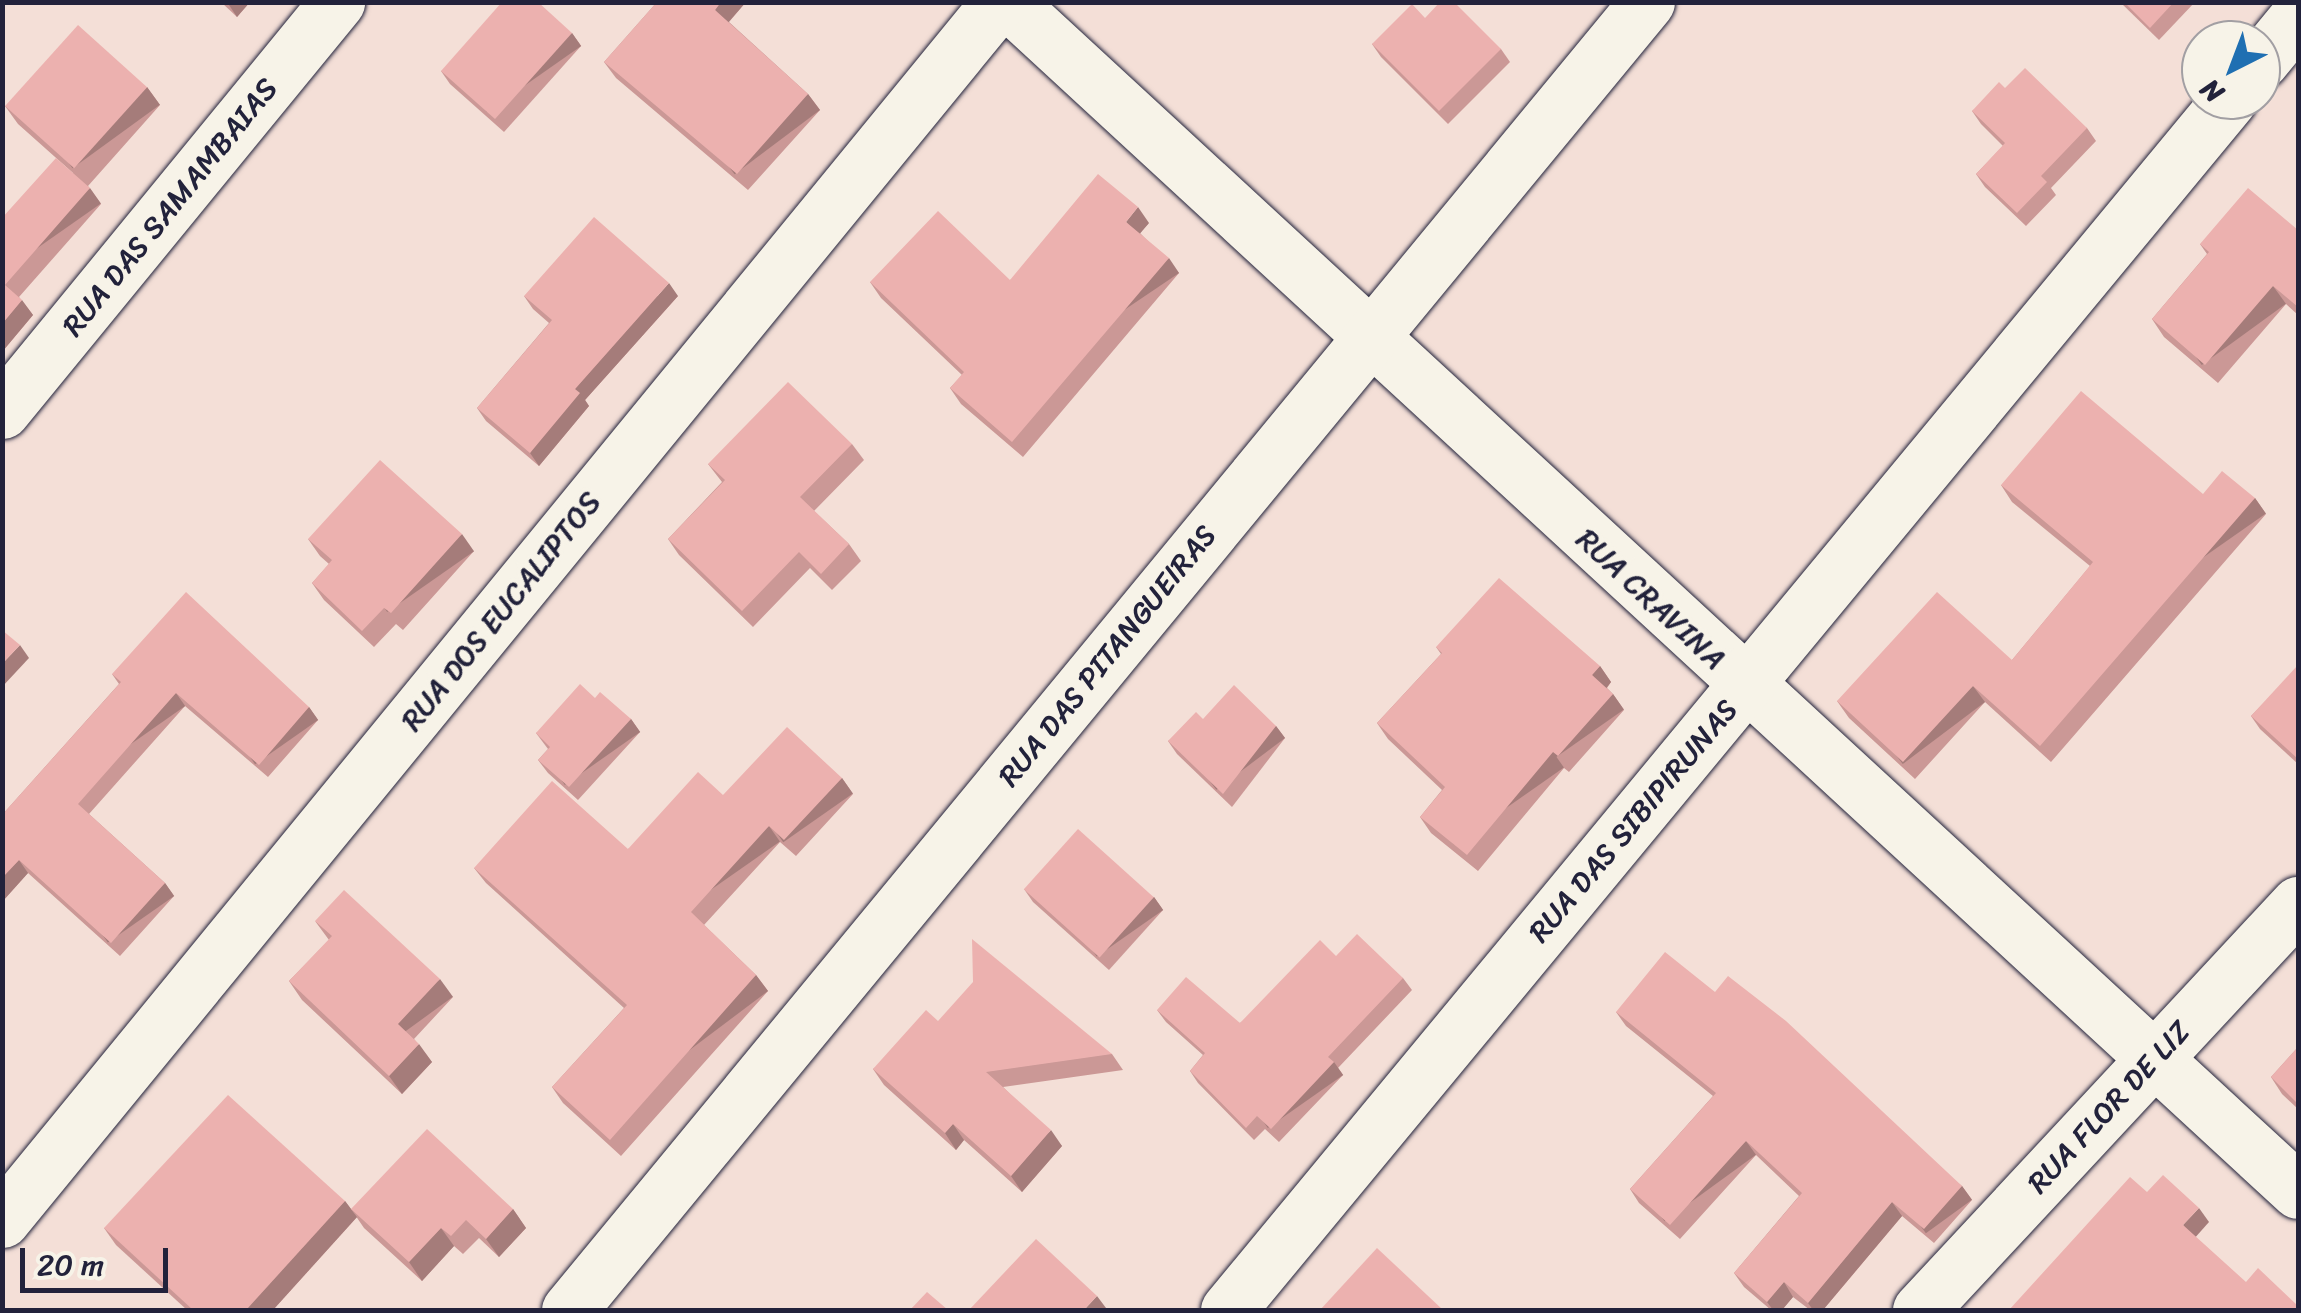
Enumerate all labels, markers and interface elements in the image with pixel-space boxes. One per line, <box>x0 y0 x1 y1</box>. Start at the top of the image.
north arrow <box>2181 20 2281 120</box>
text: N <box>2188 66 2236 116</box>
street label: RUA DAS SAMAMBAIAS <box>54 70 286 344</box>
street label: RUA DOS EUCALIPTOS <box>393 483 609 739</box>
street label: RUA DAS PITANGUEIRAS <box>990 517 1224 795</box>
street label: RUA CRAVINA <box>1570 522 1732 676</box>
street label: RUA DAS SIBIPIRUNAS <box>1520 691 1746 951</box>
street label: RUA FLOR DE LIZ <box>2019 1013 2199 1201</box>
scale bar <box>25 1228 172 1290</box>
text: 20 m <box>37 1238 104 1292</box>

